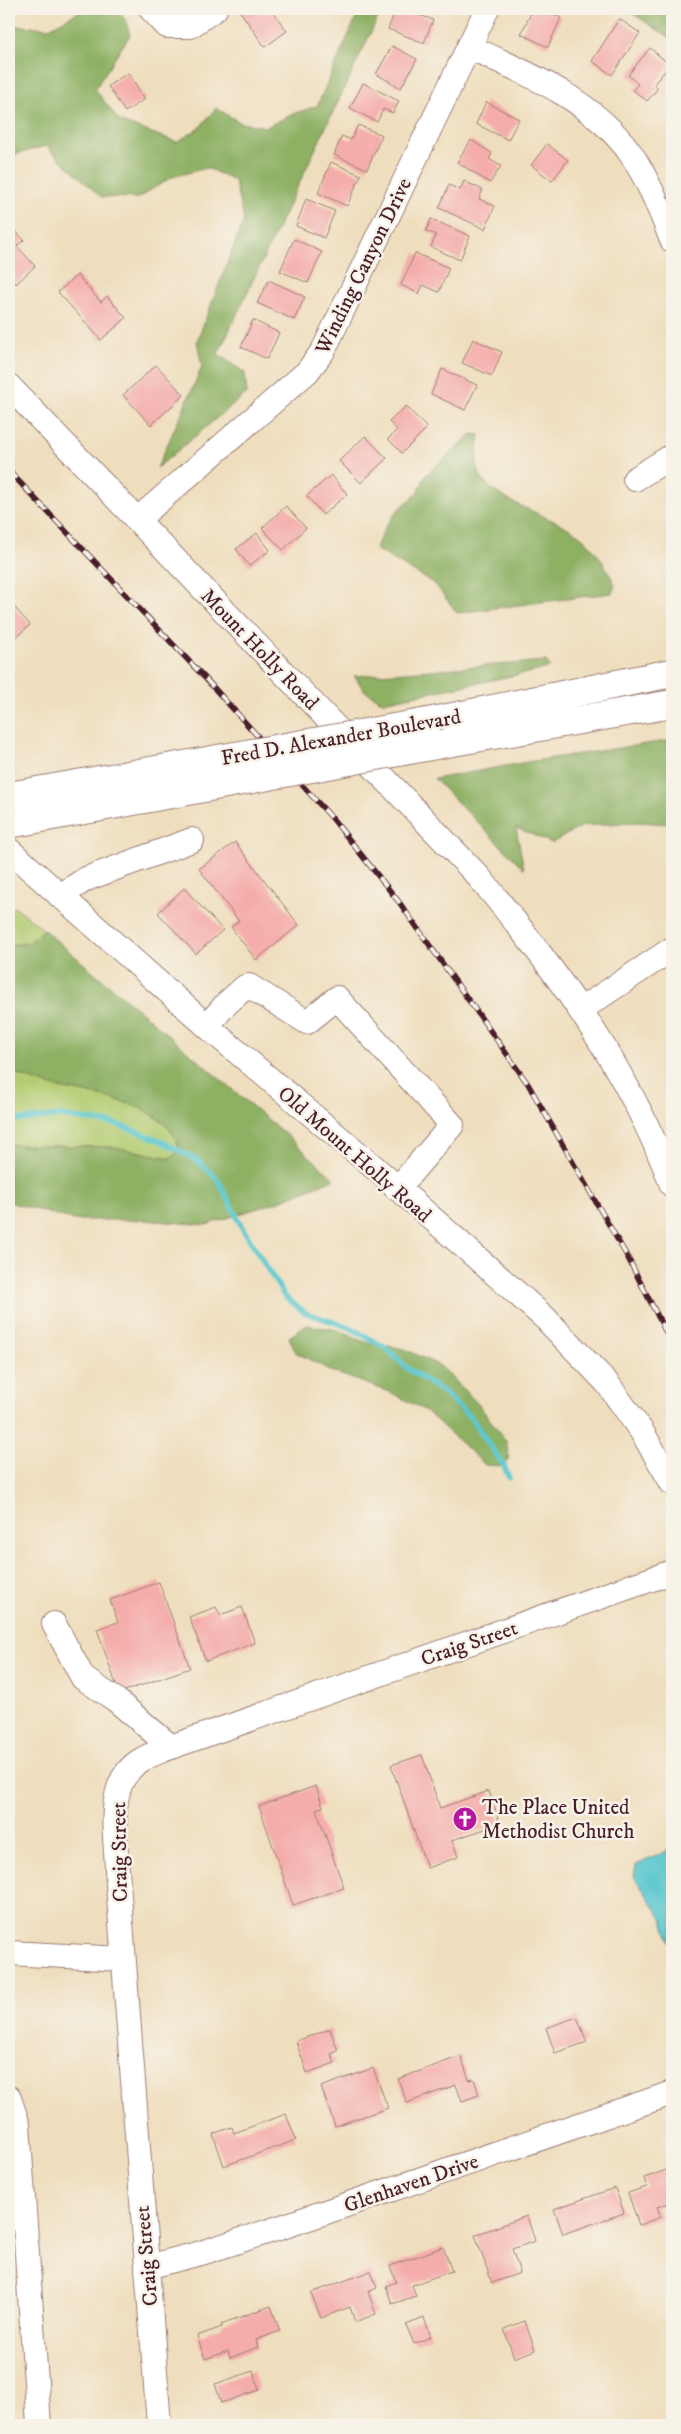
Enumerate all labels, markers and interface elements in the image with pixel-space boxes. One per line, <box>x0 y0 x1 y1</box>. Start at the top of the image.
street label: Winding Canyon Drive <box>309 174 418 360</box>
street label: Mount Holly Road <box>195 583 324 716</box>
street label: Fred D. Alexander Boulevard <box>219 704 464 772</box>
street label: Old Mount Holly Road <box>272 1081 437 1229</box>
street label: Craig Street <box>418 1615 521 1673</box>
place label: The Place United Methodist Church <box>482 1795 634 1845</box>
street label: Craig Street <box>106 1801 134 1902</box>
church icon: The Place United Methodist Church <box>452 1806 478 1832</box>
street label: Glenhaven Drive <box>341 2149 482 2219</box>
street label: Craig Street <box>130 2205 164 2307</box>

